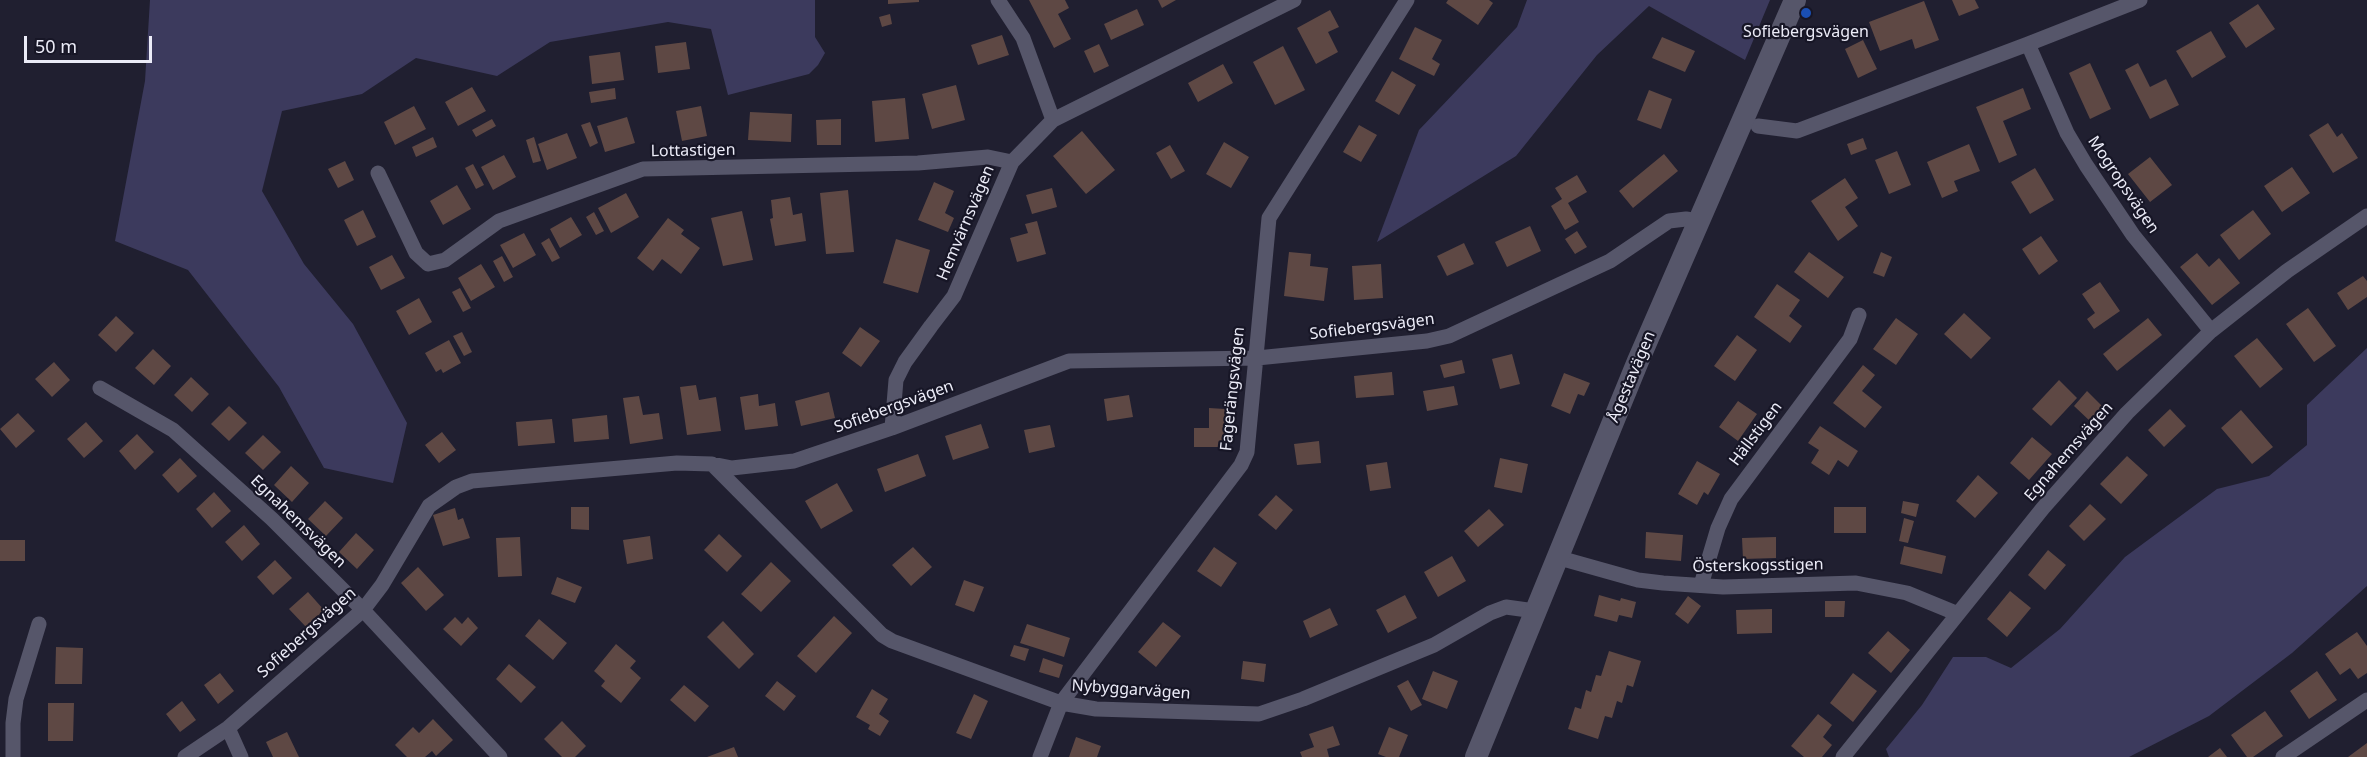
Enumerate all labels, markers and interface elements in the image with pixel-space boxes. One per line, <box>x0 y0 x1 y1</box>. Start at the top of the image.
marker: Sofiebergsvägen <box>1799 6 1813 20</box>
place label: Sofiebergsvägen <box>1743 22 1869 42</box>
scale bar <box>27 24 154 62</box>
text: 50 m <box>35 34 77 58</box>
street label: Mogropsvägen <box>2083 133 2163 237</box>
street label: Lottastigen <box>650 141 736 161</box>
street label: Hemvärnsvägen <box>933 163 999 283</box>
street label: Sofiebergsvägen <box>1308 310 1436 344</box>
street label: Fagerängsvägen <box>1217 326 1249 452</box>
street label: Ågestavägen <box>1604 328 1660 426</box>
street label: Sofiebergsvägen <box>832 376 956 438</box>
street label: Hällstigen <box>1726 398 1786 470</box>
street label: Egnahemsvägen <box>2021 399 2117 505</box>
street label: Egnahemsvägen <box>246 472 350 572</box>
street label: Österskogsstigen <box>1692 555 1824 577</box>
street label: Sofiebergsvägen <box>254 584 360 682</box>
street label: Nybyggarvägen <box>1071 676 1191 704</box>

